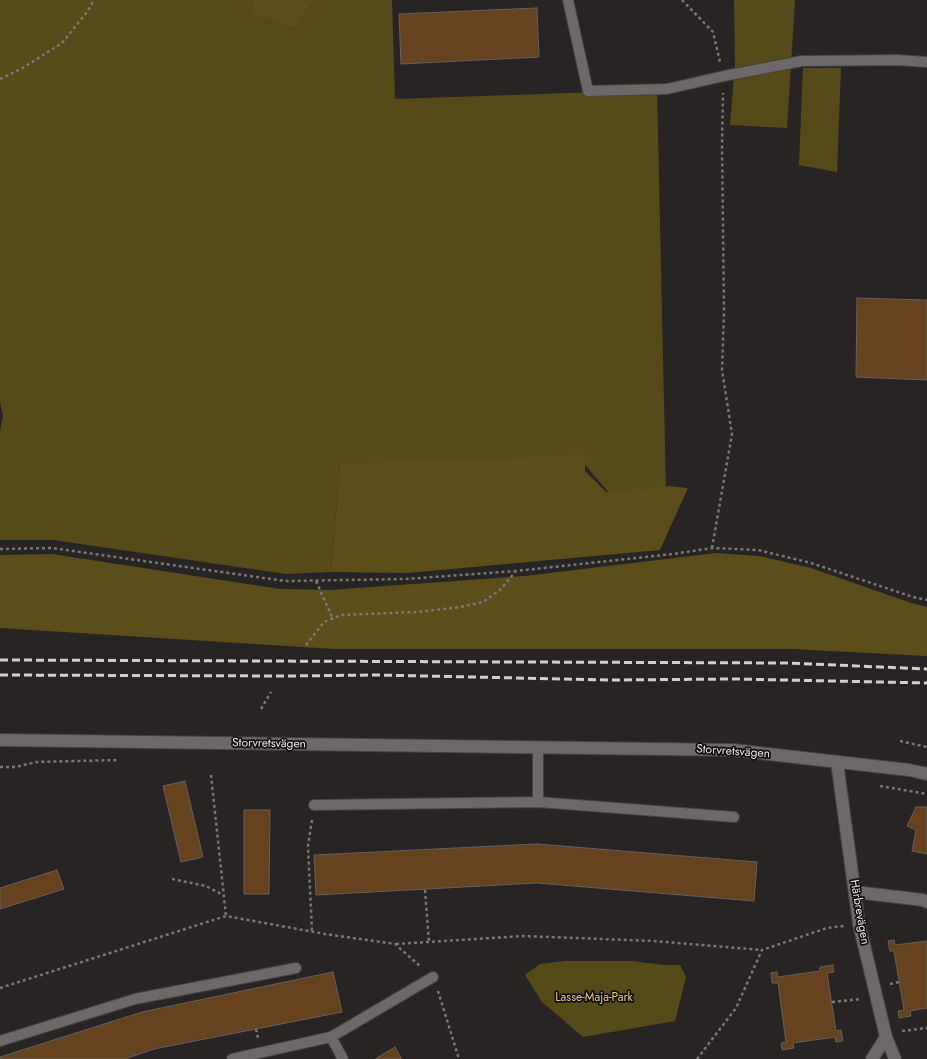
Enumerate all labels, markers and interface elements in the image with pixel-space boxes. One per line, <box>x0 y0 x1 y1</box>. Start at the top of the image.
street label: Storvretsvägen <box>232 736 306 752</box>
street label: Storvretsvägen <box>696 742 770 762</box>
street label: Härbrevägen <box>846 878 872 946</box>
park label: Lasse-Maja-Park <box>555 991 633 1005</box>

